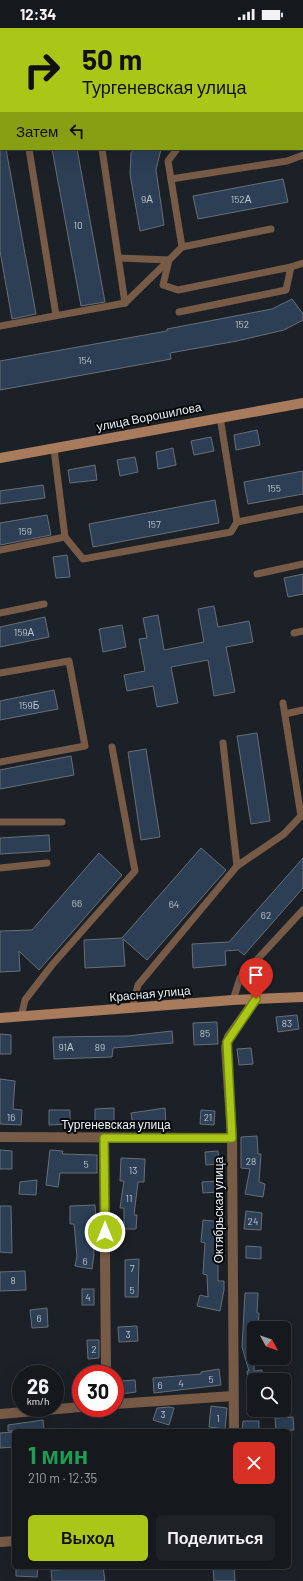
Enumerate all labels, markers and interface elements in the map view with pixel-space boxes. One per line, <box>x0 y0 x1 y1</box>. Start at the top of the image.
text: 12:34 <box>20 5 56 23</box>
text: 50 m <box>82 42 142 76</box>
icon: right <box>16 44 68 96</box>
text: Тургеневская улица <box>82 76 246 98</box>
icon: left <box>66 120 88 142</box>
text: Затем <box>16 122 58 140</box>
house number: 9А <box>141 193 153 205</box>
house number: 152А <box>231 193 252 205</box>
house number: 10 <box>73 219 83 231</box>
house number: 152 <box>235 318 249 330</box>
house number: 154 <box>78 354 92 366</box>
street label: улица Ворошилова <box>95 399 203 434</box>
house number: 155 <box>267 482 281 494</box>
house number: 157 <box>147 518 161 530</box>
house number: 159 <box>18 525 32 537</box>
house number: 159А <box>14 626 35 638</box>
house number: 159Б <box>19 699 40 711</box>
house number: 66 <box>72 897 82 909</box>
house number: 64 <box>169 898 179 910</box>
house number: 62 <box>261 909 271 921</box>
pin <box>239 958 273 999</box>
icon: arrive <box>245 964 267 986</box>
street label: Красная улица <box>109 982 192 1005</box>
house number: 83 <box>282 1017 292 1029</box>
house number: 85 <box>200 1027 210 1039</box>
house number: 91А <box>58 1041 74 1053</box>
house number: 89 <box>95 1041 105 1053</box>
house number: 16 <box>7 1111 15 1123</box>
house number: 21 <box>204 1111 212 1123</box>
street label: Тургеневская улица <box>61 1117 171 1132</box>
house number: 28 <box>246 1155 256 1167</box>
street label: Октябрьская улица <box>211 1156 226 1263</box>
house number: 5 <box>83 1158 89 1170</box>
house number: 13 <box>129 1164 137 1176</box>
house number: 11 <box>125 1192 133 1204</box>
position arrow <box>84 1211 126 1253</box>
house number: 24 <box>248 1215 258 1227</box>
house number: 6 <box>82 1255 88 1267</box>
house number: 7 <box>130 1262 135 1274</box>
house number: 8 <box>10 1274 16 1286</box>
house number: 5 <box>129 1284 135 1296</box>
house number: 4 <box>85 1291 91 1303</box>
house number: 6 <box>36 1312 42 1324</box>
north arrow <box>247 1321 291 1365</box>
map controls <box>247 1321 291 1417</box>
house number: 3 <box>125 1328 131 1340</box>
house number: 2 <box>91 1343 97 1355</box>
speed limit sign: 30 <box>72 1365 124 1417</box>
house number: 5 <box>208 1373 214 1385</box>
button: search <box>247 1373 291 1417</box>
text: 26 <box>27 1374 49 1398</box>
house number: 4 <box>178 1377 184 1389</box>
house number: 6 <box>157 1379 163 1391</box>
text: km/h <box>27 1395 49 1407</box>
house number: 3 <box>160 1408 166 1420</box>
house number: 1 <box>216 1412 220 1424</box>
text: 1 мин <box>28 1440 88 1469</box>
button: close <box>233 1442 275 1484</box>
text: 210 m · 12:35 <box>28 1470 97 1486</box>
button: Выход <box>28 1515 148 1561</box>
button: Поделиться <box>156 1515 275 1561</box>

